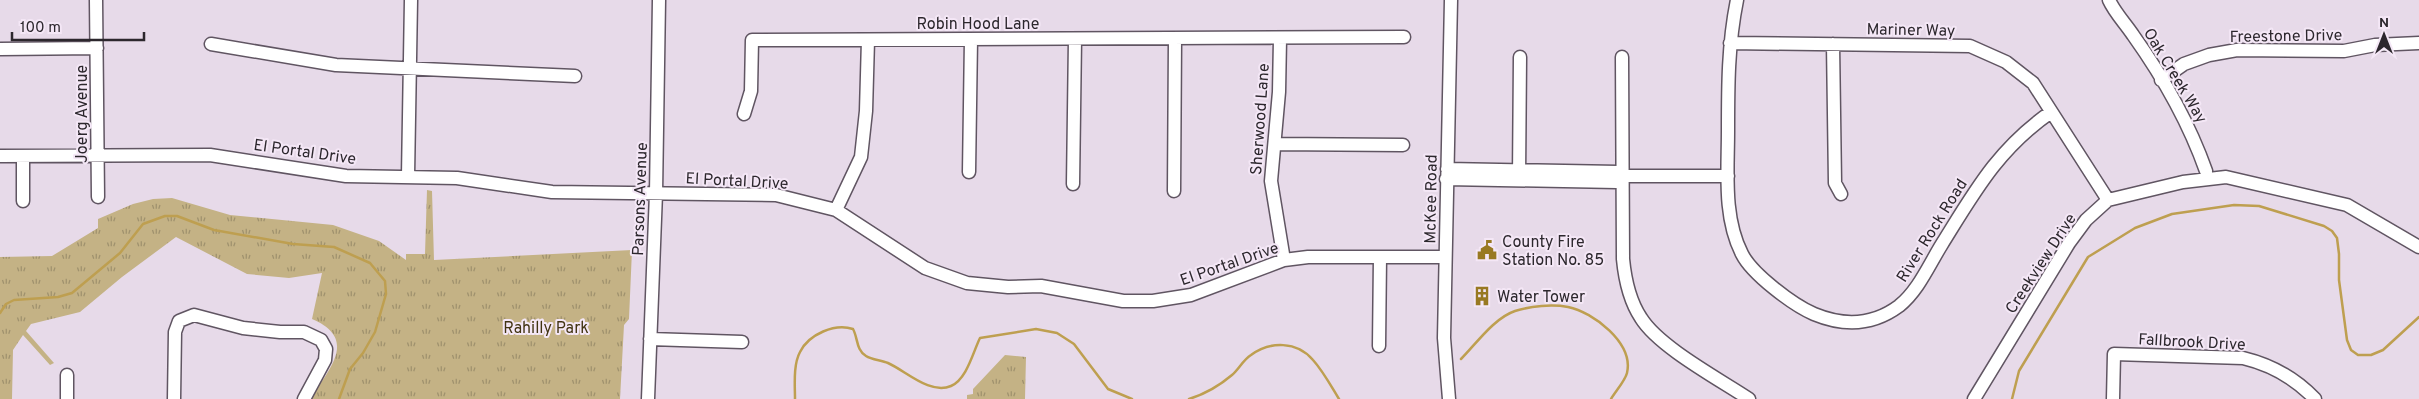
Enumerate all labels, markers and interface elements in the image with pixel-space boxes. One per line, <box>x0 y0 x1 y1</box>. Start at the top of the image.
scale bar <box>12 10 145 42</box>
north arrow <box>2359 10 2409 60</box>
street label: Robin Hood Lane <box>917 15 1039 35</box>
text: N <box>2379 15 2389 32</box>
text: 100 m <box>20 19 61 38</box>
street label: Mariner Way <box>1866 20 1956 42</box>
street label: Oak Creek Way <box>2138 25 2211 127</box>
street label: Freestone Drive <box>2230 26 2342 48</box>
street label: Sherwood Lane <box>1247 63 1275 176</box>
street label: Joerg Avenue <box>73 65 93 163</box>
street label: El Portal Drive <box>252 136 357 170</box>
street label: Parsons Avenue <box>629 142 653 256</box>
street label: McKee Road <box>1421 154 1443 244</box>
street label: El Portal Drive <box>685 169 789 195</box>
street label: River Rock Road <box>1893 176 1973 287</box>
street label: Creekview Drive <box>2002 210 2082 318</box>
place label: County Fire Station No. 85 <box>1502 233 1604 271</box>
street label: El Portal Drive <box>1178 239 1282 291</box>
public building icon: County Fire Station No. 85 <box>1476 239 1498 261</box>
building icon: Water Tower <box>1471 285 1493 307</box>
place label: Water Tower <box>1497 288 1585 308</box>
park label: Rahilly Park <box>503 319 589 339</box>
street label: Fallbrook Drive <box>2138 330 2246 356</box>

